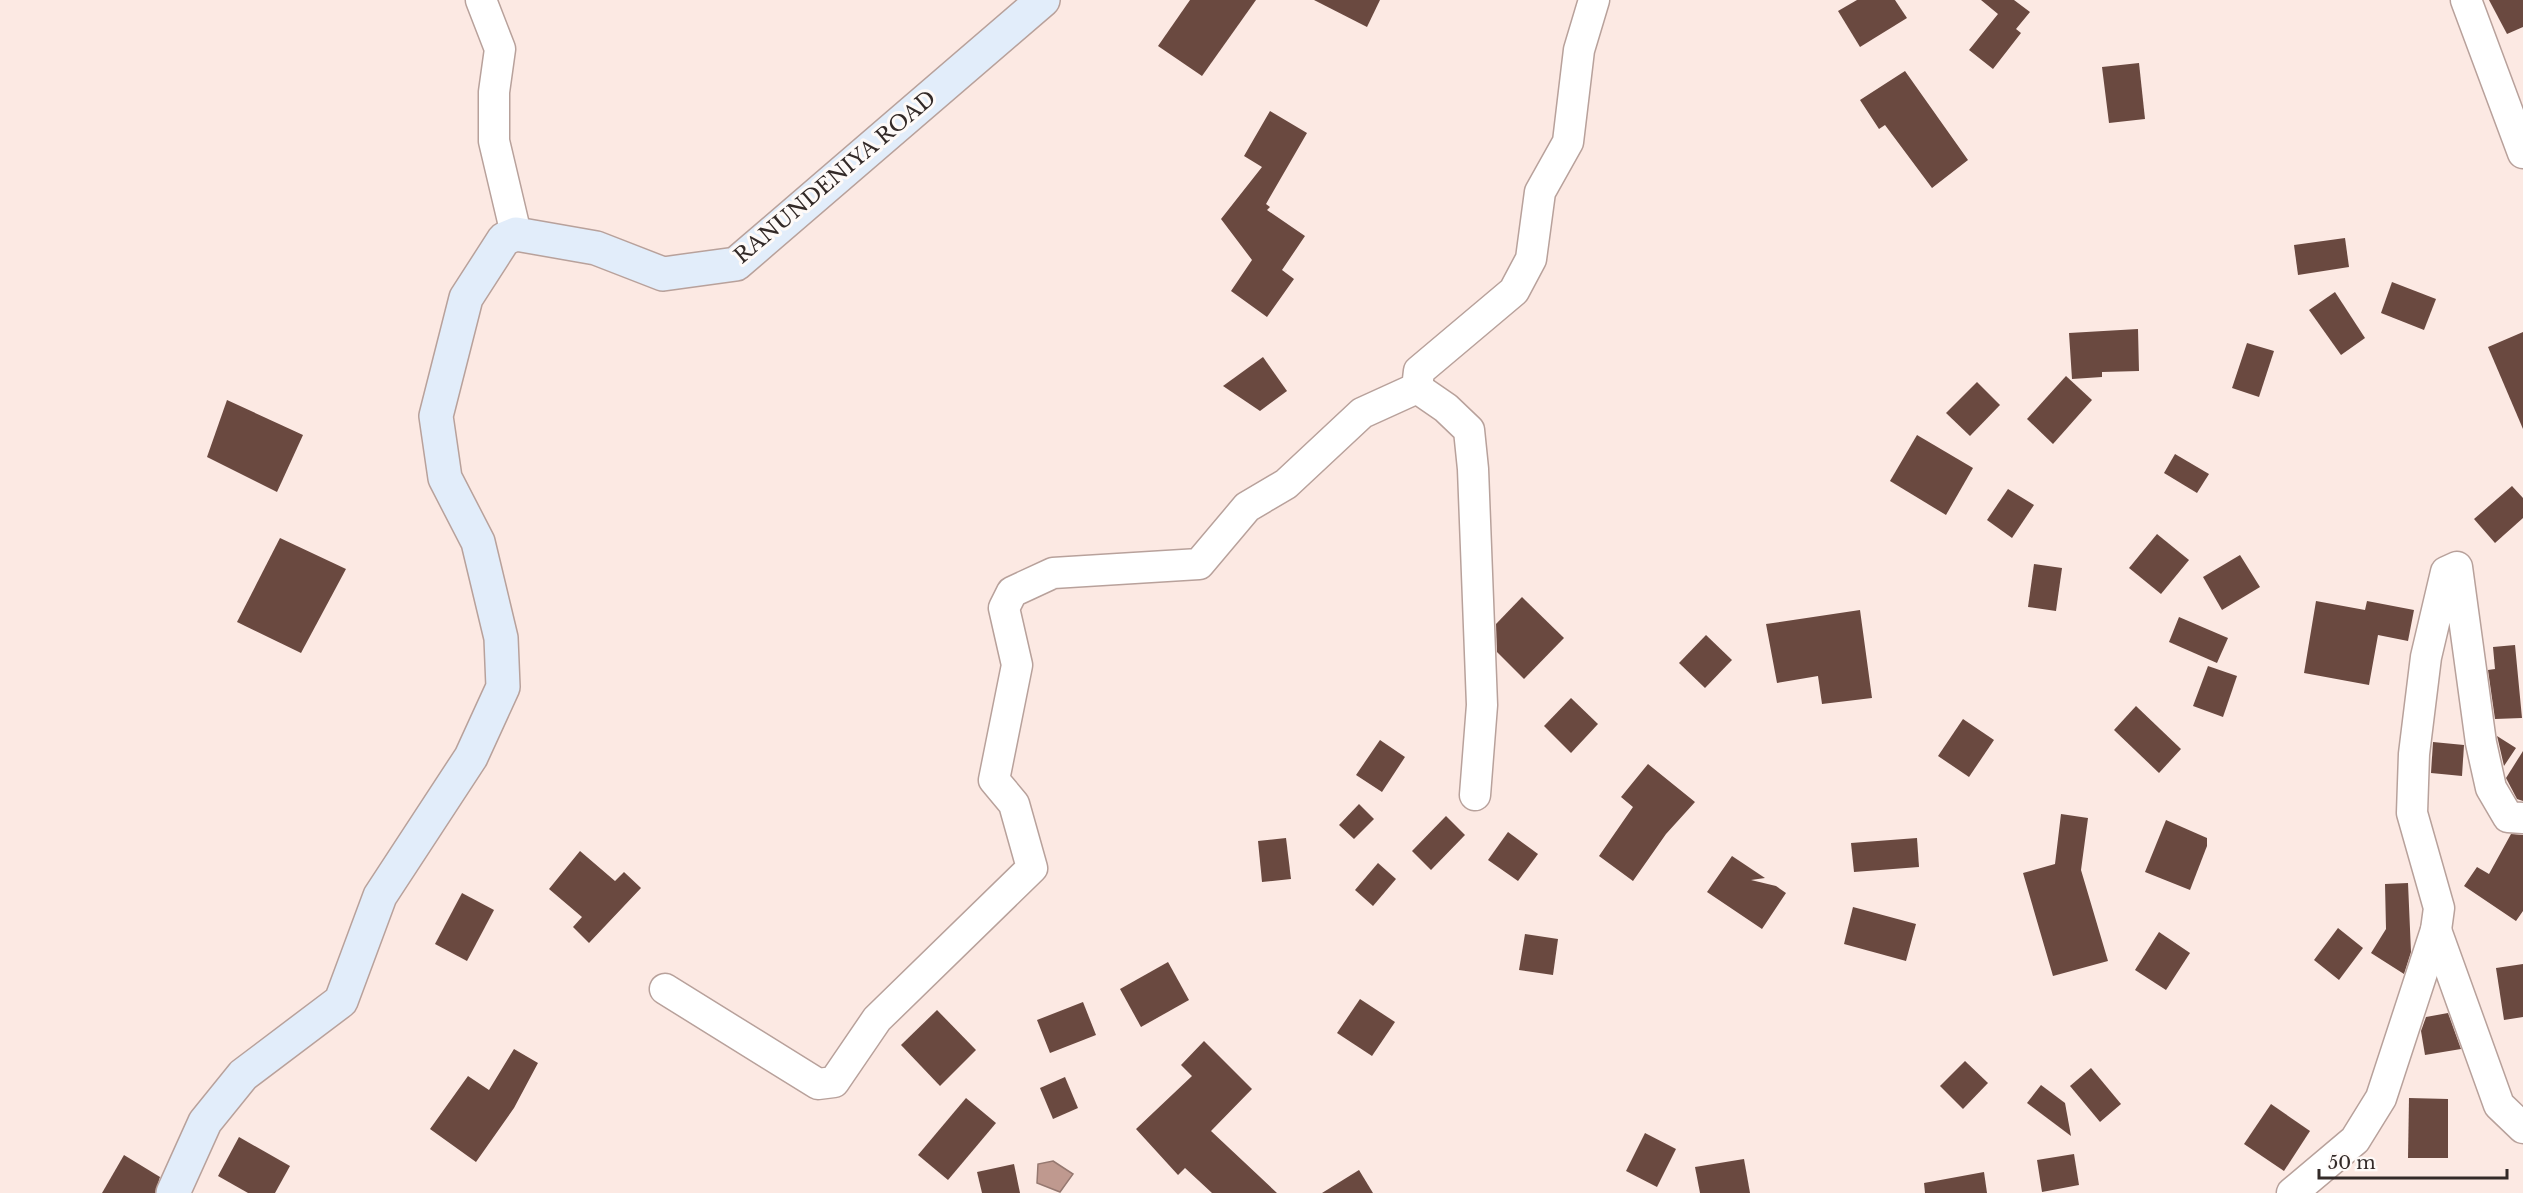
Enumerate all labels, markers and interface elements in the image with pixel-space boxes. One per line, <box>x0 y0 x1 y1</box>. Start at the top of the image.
street label: RANUNDENIYA ROAD <box>729 85 941 269</box>
scale bar <box>2319 1142 2506 1180</box>
text: 50 m <box>2328 1152 2376 1174</box>

